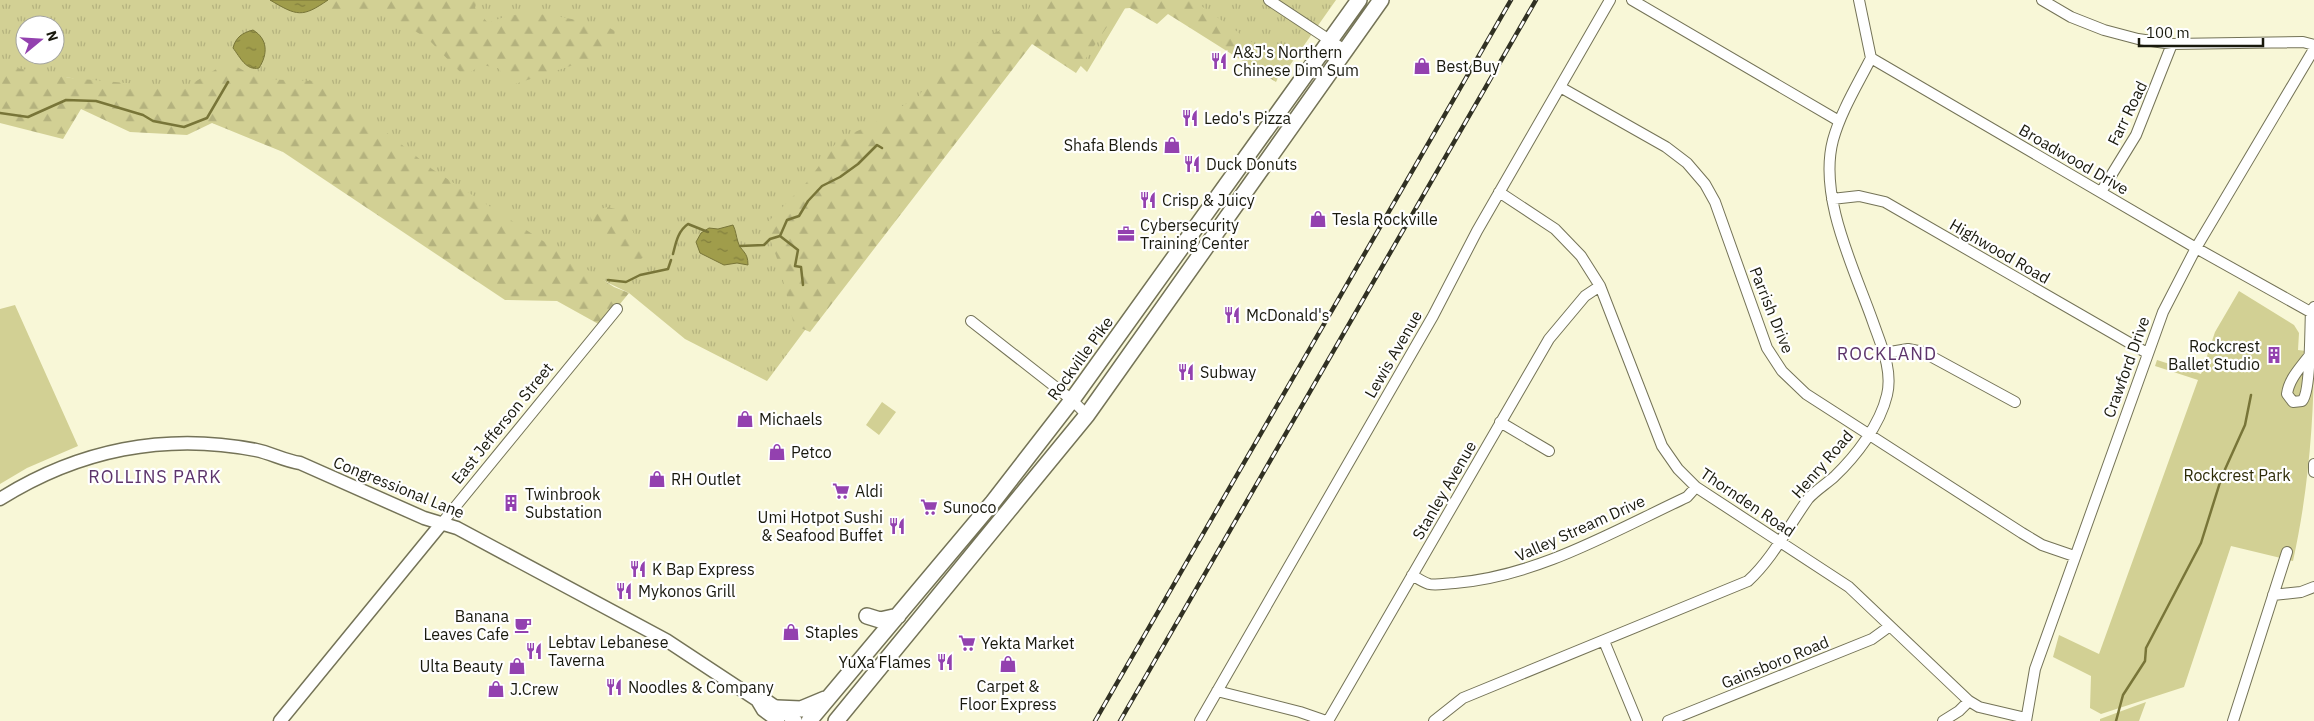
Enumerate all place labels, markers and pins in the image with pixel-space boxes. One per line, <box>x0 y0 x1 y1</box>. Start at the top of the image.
place label: A&J's Northern Chinese Dim Sum <box>1233 42 1359 80</box>
restaurant icon: A&J's Northern Chinese Dim Sum <box>1209 51 1229 71</box>
shop icon: Best Buy <box>1412 56 1432 76</box>
place label: Best Buy <box>1436 56 1500 76</box>
restaurant icon: Ledo's Pizza <box>1180 108 1200 128</box>
place label: Ledo's Pizza <box>1204 108 1292 128</box>
place label: Shafa Blends <box>1064 135 1158 155</box>
shop icon: Shafa Blends <box>1162 135 1182 155</box>
restaurant icon: Duck Donuts <box>1182 154 1202 174</box>
place label: Duck Donuts <box>1206 154 1297 174</box>
restaurant icon: Crisp & Juicy <box>1138 190 1158 210</box>
place label: Crisp & Juicy <box>1162 190 1255 210</box>
shop icon: Tesla Rockville <box>1308 209 1328 229</box>
place label: Tesla Rockville <box>1332 209 1438 229</box>
place label: Cybersecurity Training Center <box>1140 215 1249 253</box>
office icon: Cybersecurity Training Center <box>1116 224 1136 244</box>
restaurant icon: McDonald's <box>1222 305 1242 325</box>
place label: McDonald's <box>1246 305 1330 325</box>
place label: Rockcrest Ballet Studio <box>2168 336 2260 374</box>
building icon: Rockcrest Ballet Studio <box>2264 345 2284 365</box>
restaurant icon: Subway <box>1176 362 1196 382</box>
place label: Subway <box>1200 362 1256 382</box>
shop icon: Michaels <box>735 409 755 429</box>
place label: Michaels <box>759 409 823 429</box>
shop icon: Petco <box>767 442 787 462</box>
place label: Petco <box>791 442 832 462</box>
shop icon: RH Outlet <box>647 469 667 489</box>
place label: RH Outlet <box>671 469 741 489</box>
supermarket icon: Aldi <box>831 481 851 501</box>
place label: Aldi <box>855 481 883 501</box>
place label: Twinbrook Substation <box>525 484 602 522</box>
building icon: Twinbrook Substation <box>501 493 521 513</box>
supermarket icon: Sunoco <box>919 497 939 517</box>
place label: Sunoco <box>943 497 996 517</box>
place label: Umi Hotpot Sushi & Seafood Buffet <box>758 507 883 545</box>
restaurant icon: Umi Hotpot Sushi & Seafood Buffet <box>887 516 907 536</box>
restaurant icon: K Bap Express <box>628 559 648 579</box>
place label: K Bap Express <box>652 559 755 579</box>
restaurant icon: Mykonos Grill <box>614 581 634 601</box>
place label: Mykonos Grill <box>638 581 735 601</box>
place label: Banana Leaves Cafe <box>423 606 509 644</box>
cafe icon: Banana Leaves Cafe <box>513 615 533 635</box>
shop icon: Staples <box>781 622 801 642</box>
place label: Staples <box>805 622 859 642</box>
place label: Lebtav Lebanese Taverna <box>548 632 669 670</box>
supermarket icon: Yekta Market <box>957 633 977 653</box>
place label: Yekta Market <box>981 633 1075 653</box>
restaurant icon: Lebtav Lebanese Taverna <box>524 641 544 661</box>
place label: YuXa Flames <box>839 652 931 672</box>
restaurant icon: YuXa Flames <box>935 652 955 672</box>
shop icon: Carpet & Floor Express <box>998 654 1018 674</box>
place label: Ulta Beauty <box>419 656 503 676</box>
shop icon: Ulta Beauty <box>507 656 527 676</box>
place label: Carpet & Floor Express <box>959 676 1057 714</box>
restaurant icon: Noodles & Company <box>604 677 624 697</box>
place label: Noodles & Company <box>628 677 774 697</box>
shop icon: J.Crew <box>486 679 506 699</box>
place label: J.Crew <box>510 679 558 699</box>

